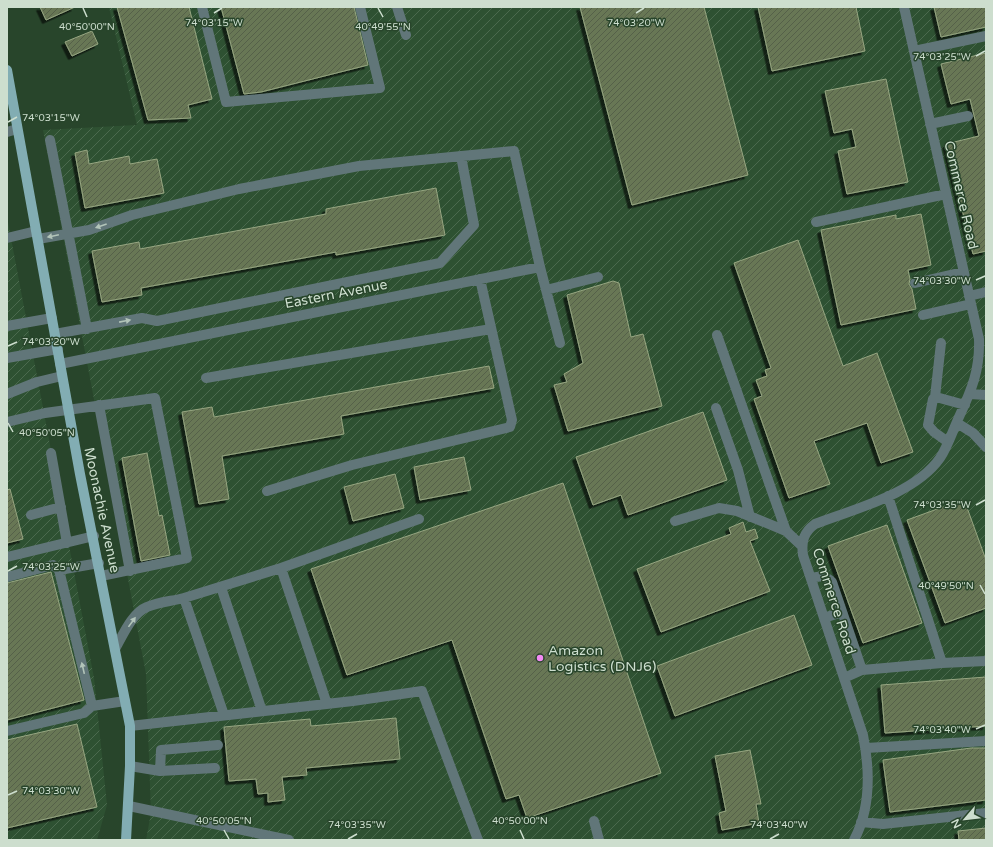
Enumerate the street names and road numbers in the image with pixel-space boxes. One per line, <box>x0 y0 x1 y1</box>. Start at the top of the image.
street label: Commerce Road <box>940 139 982 251</box>
street label: Eastern Avenue <box>283 276 389 312</box>
street label: Moonachie Avenue <box>80 446 124 574</box>
street label: Commerce Road <box>809 546 859 656</box>

